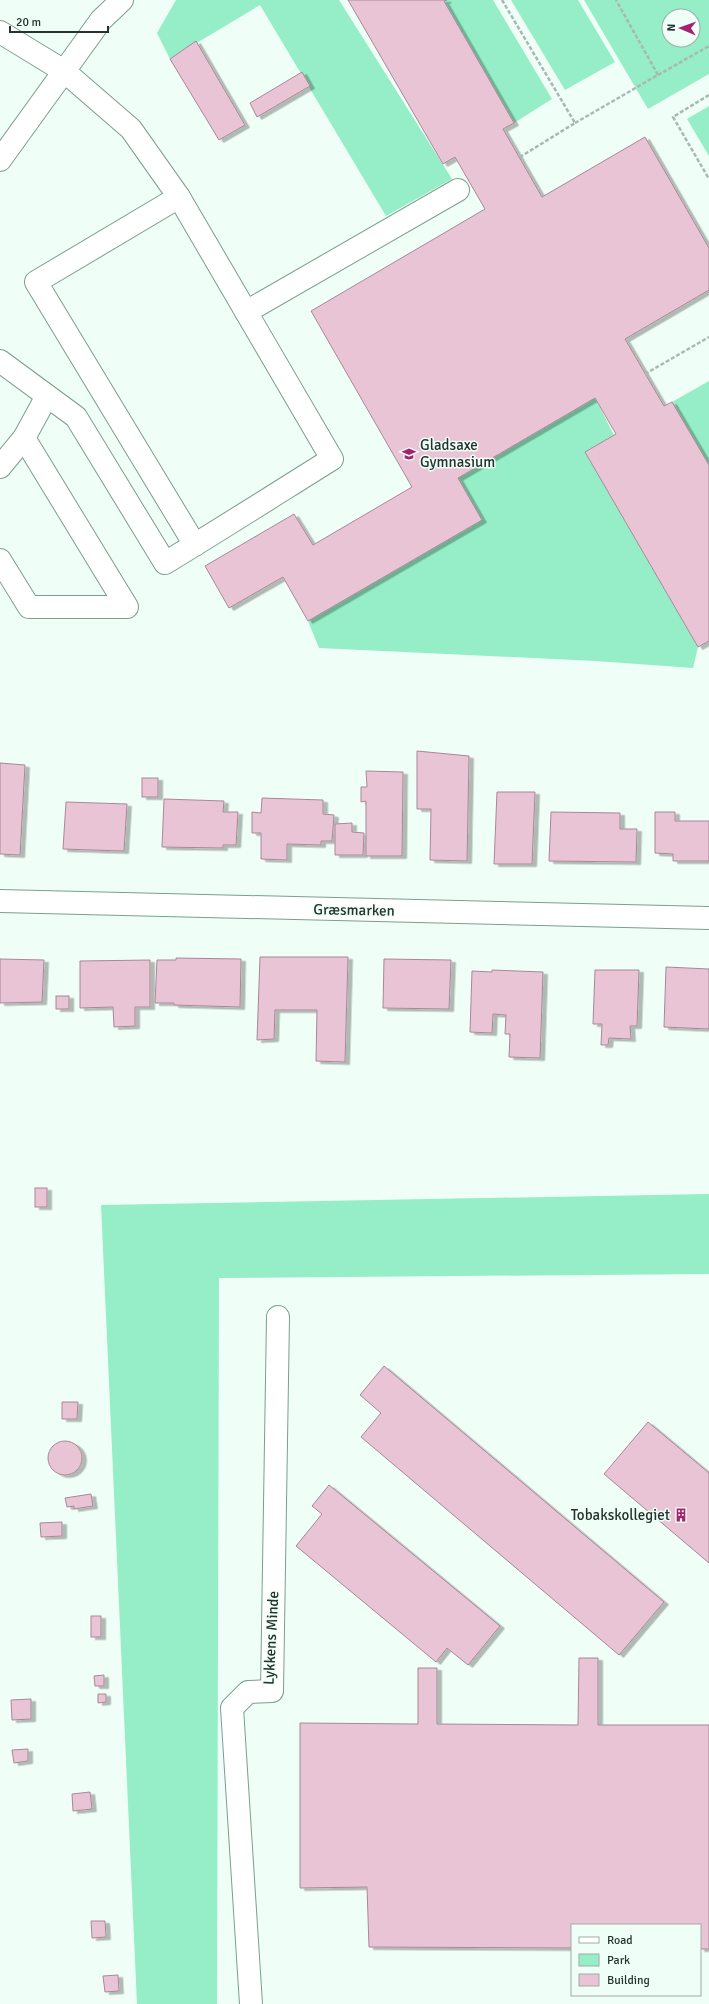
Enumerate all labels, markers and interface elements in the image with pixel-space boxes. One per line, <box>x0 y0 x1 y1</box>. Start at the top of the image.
scale bar <box>10 8 108 34</box>
north arrow <box>661 8 701 48</box>
text: 20 m <box>16 15 41 30</box>
text: N <box>665 24 678 32</box>
place label: Gladsaxe Gymnasium <box>420 436 495 471</box>
school or university icon: Gladsaxe Gymnasium <box>401 446 417 462</box>
street label: Græsmarken <box>313 900 395 920</box>
place label: Tobakskollegiet <box>571 1506 670 1524</box>
building icon: Tobakskollegiet <box>673 1507 689 1523</box>
street label: Lykkens Minde <box>260 1590 282 1686</box>
legend <box>571 1924 701 1996</box>
text: Road <box>607 1933 633 1948</box>
text: Park <box>607 1953 630 1968</box>
text: Building <box>607 1973 650 1988</box>

